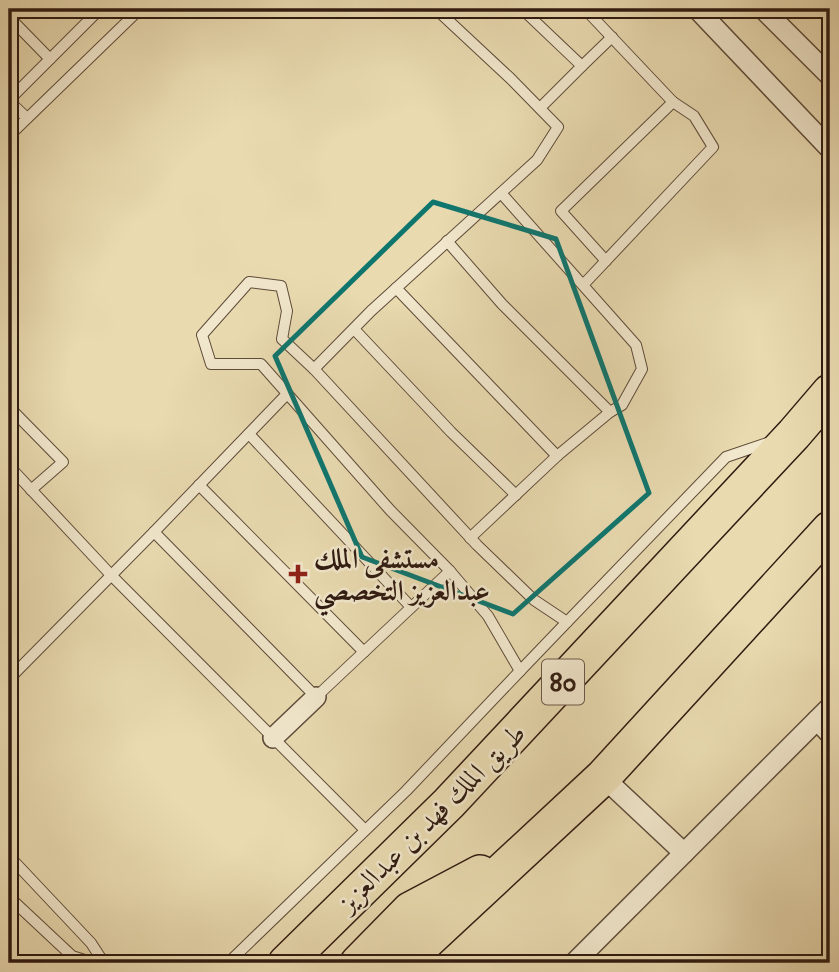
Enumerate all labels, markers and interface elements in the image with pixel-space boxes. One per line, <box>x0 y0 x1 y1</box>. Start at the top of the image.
place label: مستشفى الملك عبدالعزيز التخصصي <box>314 542 490 617</box>
marker: مستشفى الملك عبدالعزيز التخصصي <box>288 564 308 584</box>
road number: 80 <box>542 660 584 704</box>
street label: طريق الملك فهد بن عبدالعزيز <box>328 716 534 922</box>

